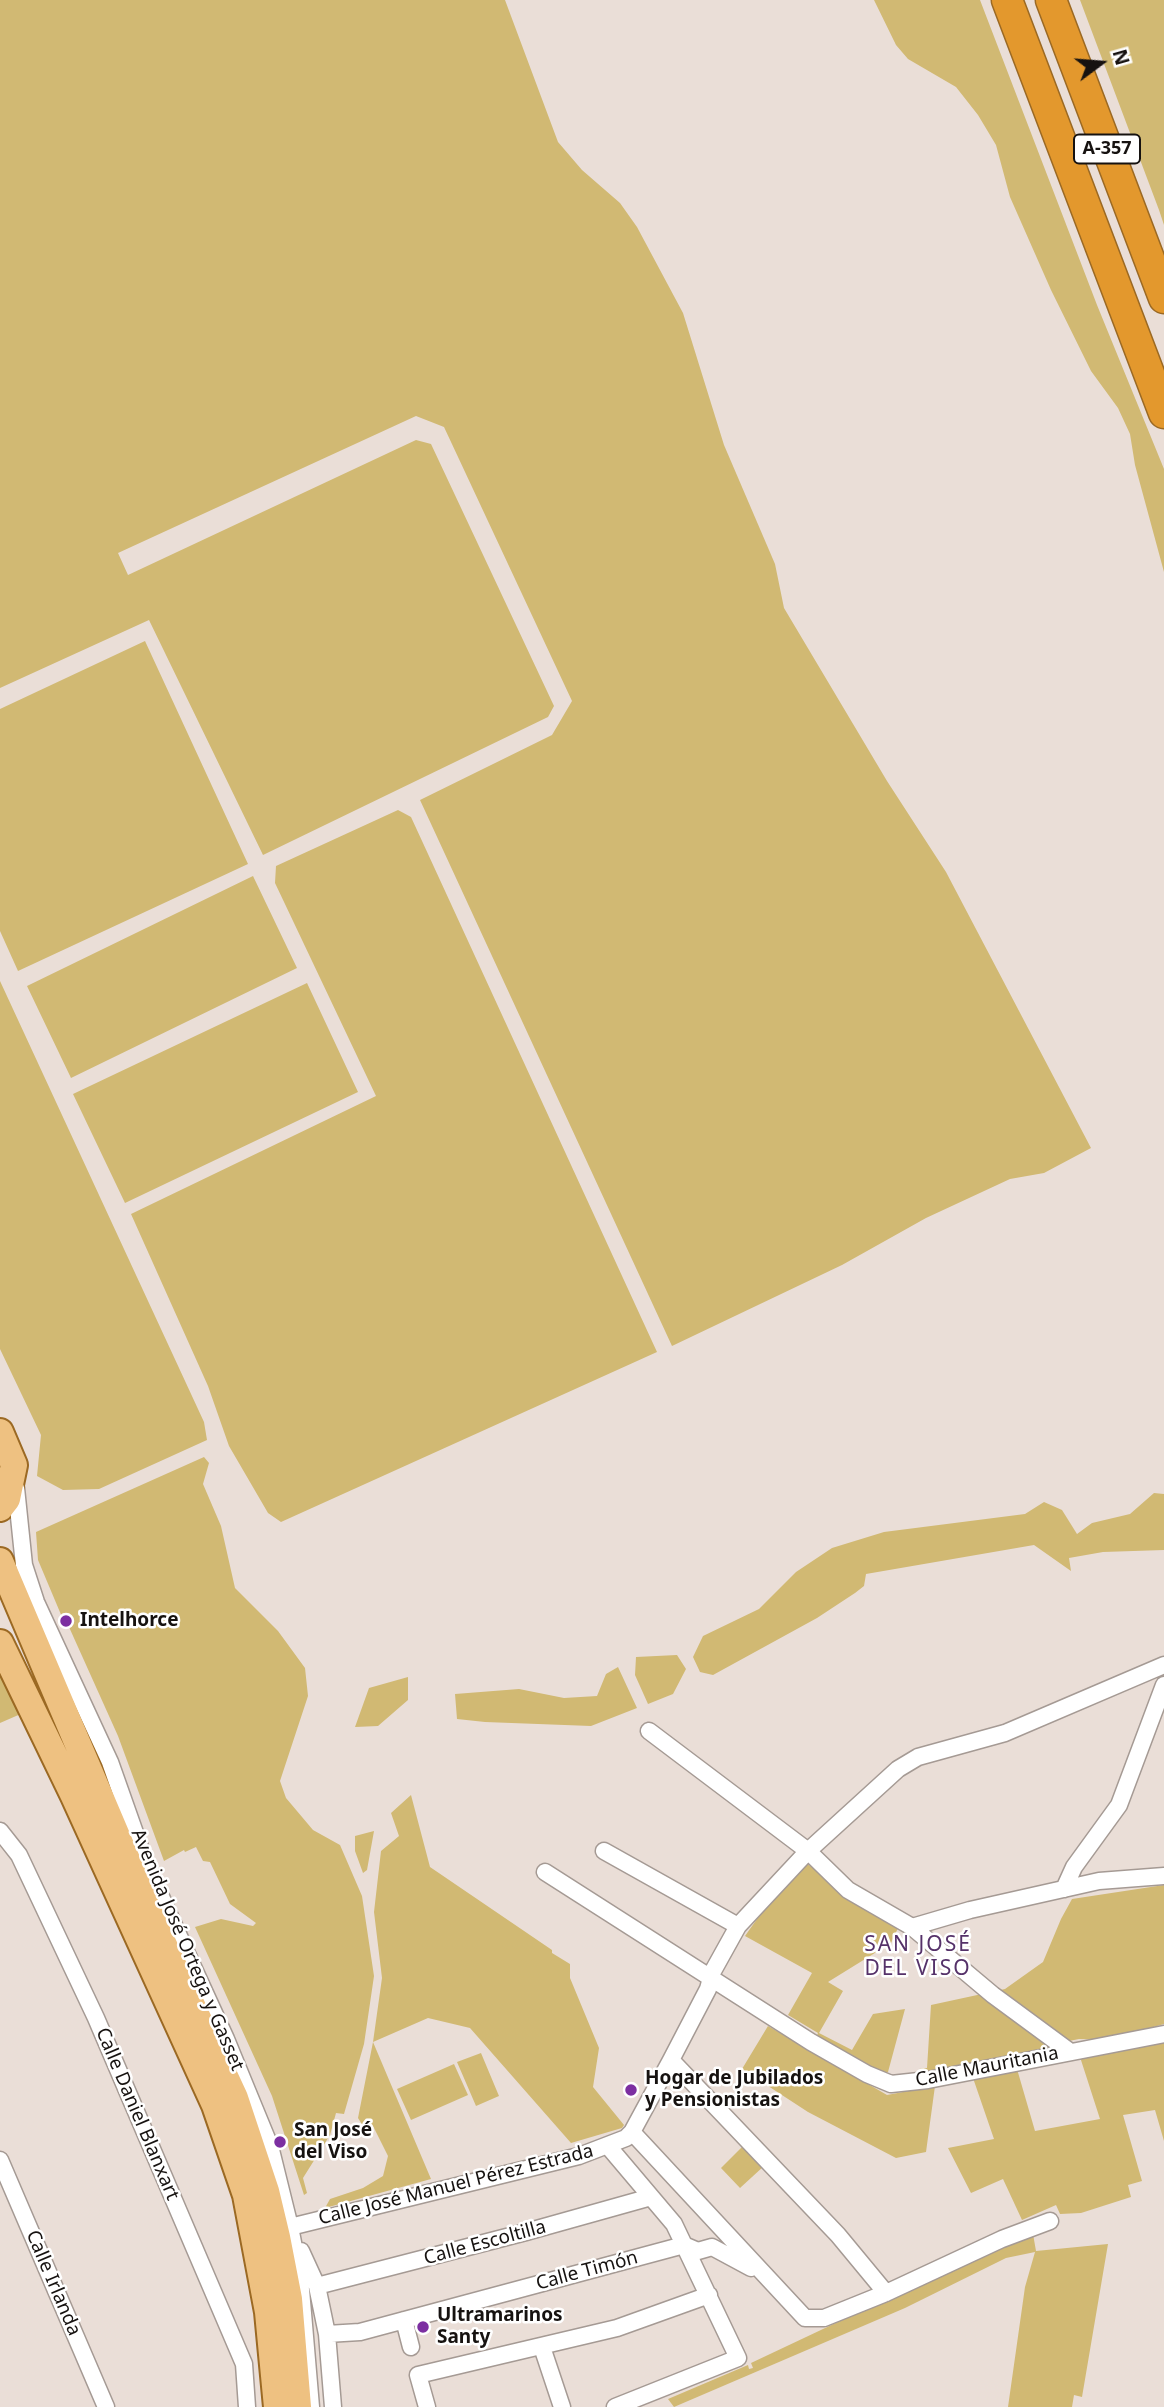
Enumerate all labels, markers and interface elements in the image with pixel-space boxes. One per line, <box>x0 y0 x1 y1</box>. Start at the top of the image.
north arrow <box>1066 28 1136 98</box>
text: N <box>1107 46 1136 68</box>
road number: A-357 <box>1074 134 1140 164</box>
place label: Intelhorce <box>80 1610 178 1632</box>
marker: Intelhorce <box>58 1613 74 1629</box>
street label: Avenida José Ortega y Gasset <box>126 1826 248 2074</box>
district label: SAN JOSÉ DEL VISO <box>865 1932 971 1982</box>
street label: Calle Daniel Blanxart <box>90 2024 184 2204</box>
street label: Calle Mauritania <box>913 2042 1061 2092</box>
place label: Hogar de Jubilados y Pensionistas <box>645 2068 823 2112</box>
marker: Hogar de Jubilados y Pensionistas <box>623 2082 639 2098</box>
place label: San José del Viso <box>294 2120 372 2164</box>
marker: San José del Viso <box>272 2134 288 2150</box>
street label: Calle José Manuel Pérez Estrada <box>316 2140 596 2230</box>
street label: Calle Escoltilla <box>421 2216 549 2270</box>
street label: Calle Irlanda <box>21 2227 85 2339</box>
street label: Calle Timón <box>534 2246 640 2296</box>
place label: Ultramarinos Santy <box>437 2305 563 2349</box>
marker: Ultramarinos Santy <box>415 2319 431 2335</box>

